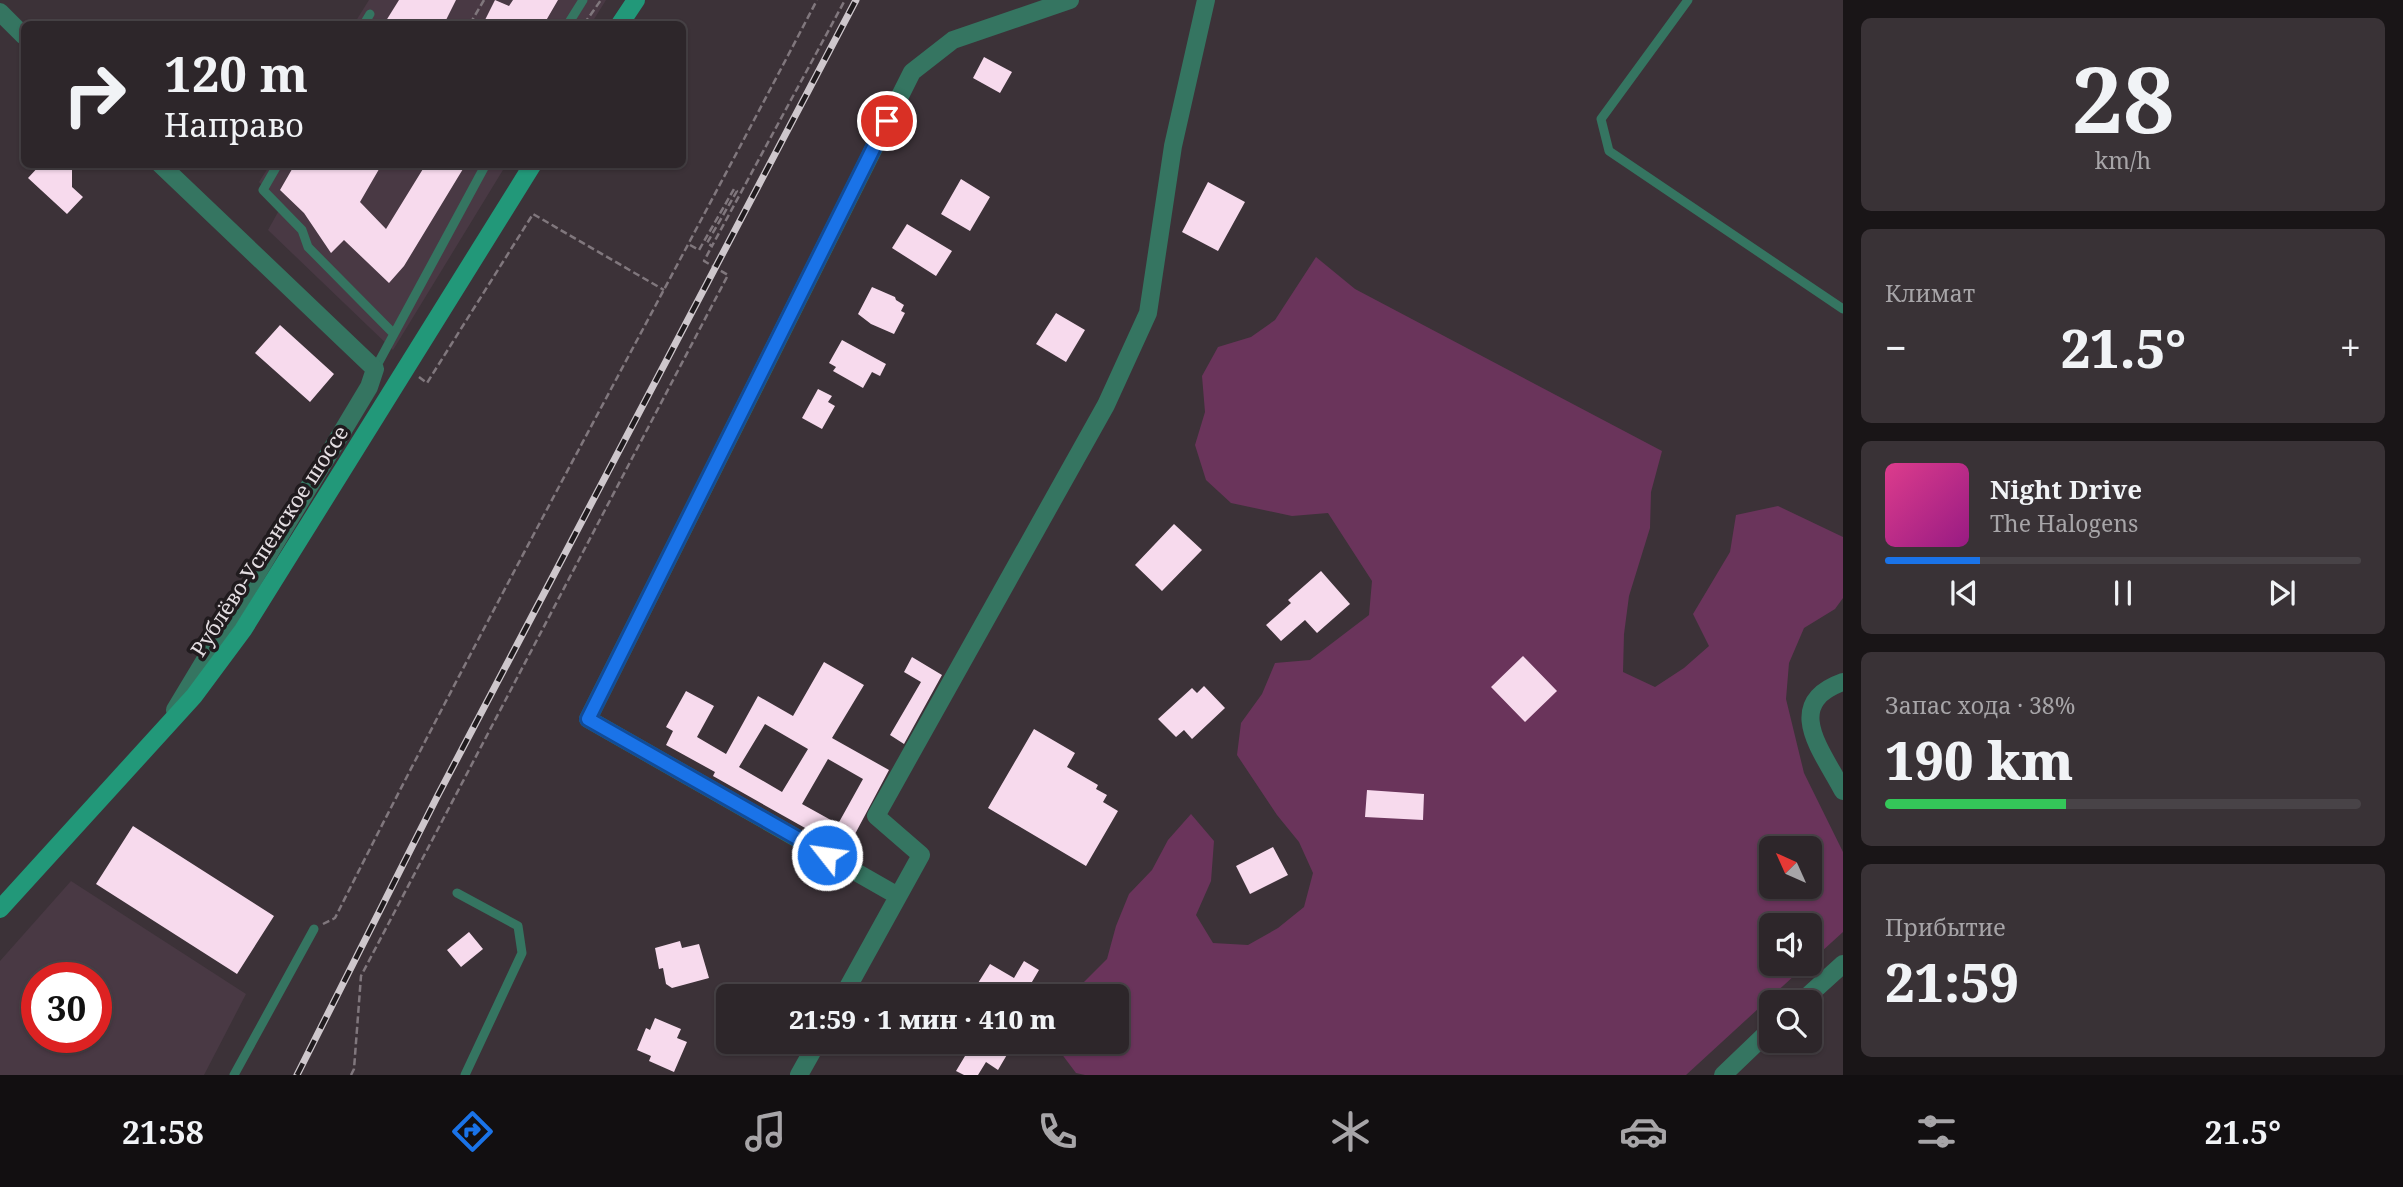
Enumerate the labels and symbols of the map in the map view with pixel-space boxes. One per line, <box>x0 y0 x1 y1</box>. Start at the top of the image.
pin <box>857 91 917 151</box>
street label: Рублёво-Успенское шоссе <box>184 420 354 662</box>
position arrow <box>790 818 864 892</box>
north arrow <box>1759 836 1822 900</box>
speed limit sign: 30 <box>21 962 112 1053</box>

